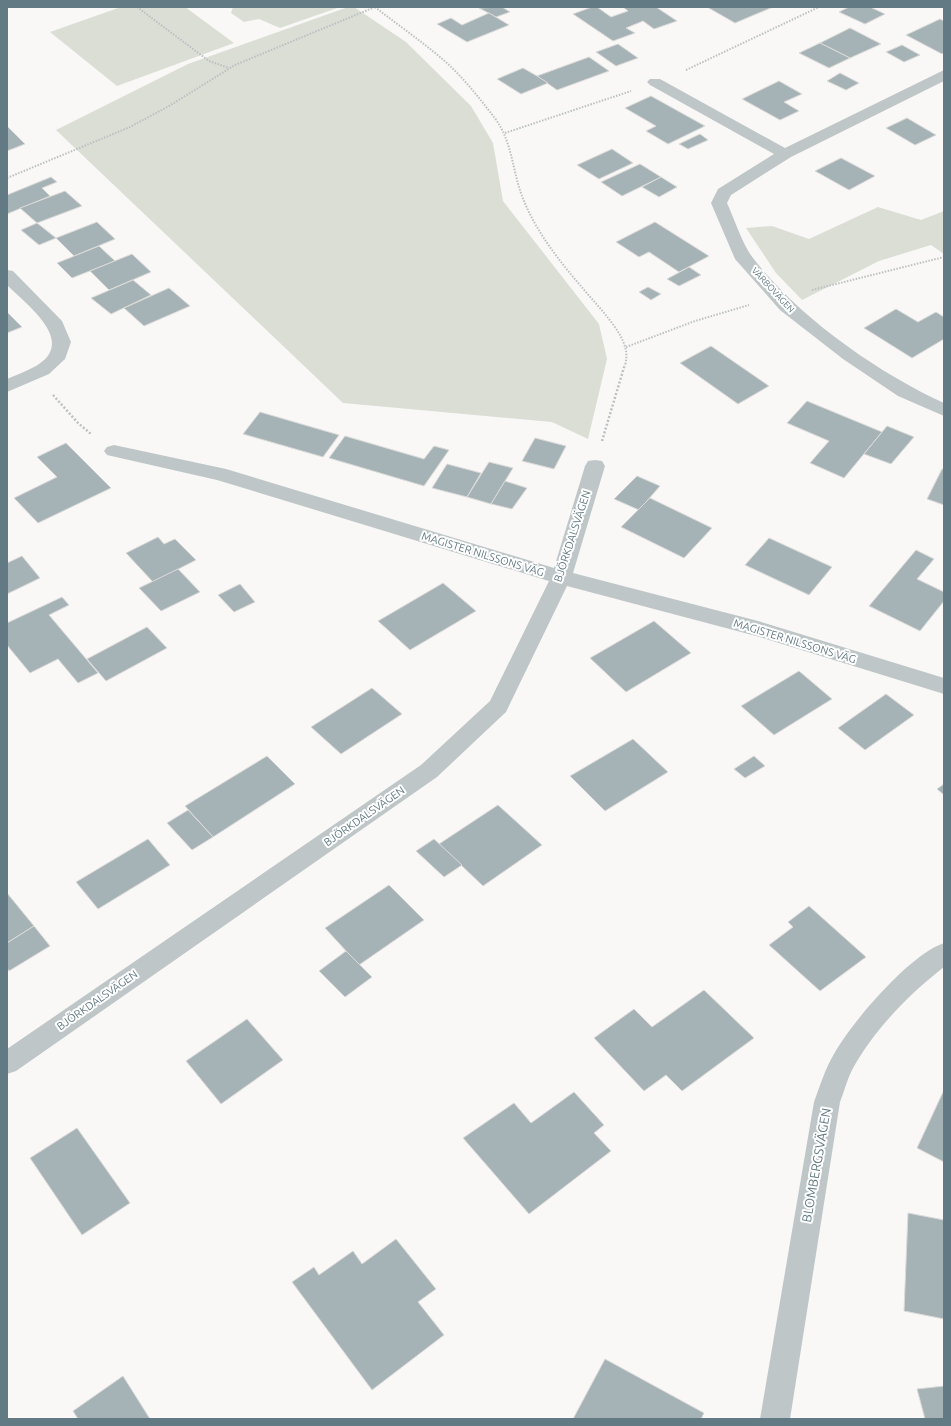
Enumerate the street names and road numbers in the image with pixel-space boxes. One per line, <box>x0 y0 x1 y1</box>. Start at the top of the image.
street label: VÅRBOVÄGEN <box>750 265 796 315</box>
street label: BJÖRKDALSVÄGEN <box>552 489 592 583</box>
street label: MAGISTER NILSSONS VÄG <box>420 530 546 578</box>
street label: MAGISTER NILSSONS VÄG <box>732 617 858 665</box>
street label: BJÖRKDALSVÄGEN <box>321 784 407 848</box>
street label: BJÖRKDALSVÄGEN <box>54 968 140 1032</box>
street label: BLOMBERGSVÄGEN <box>798 1107 833 1223</box>

